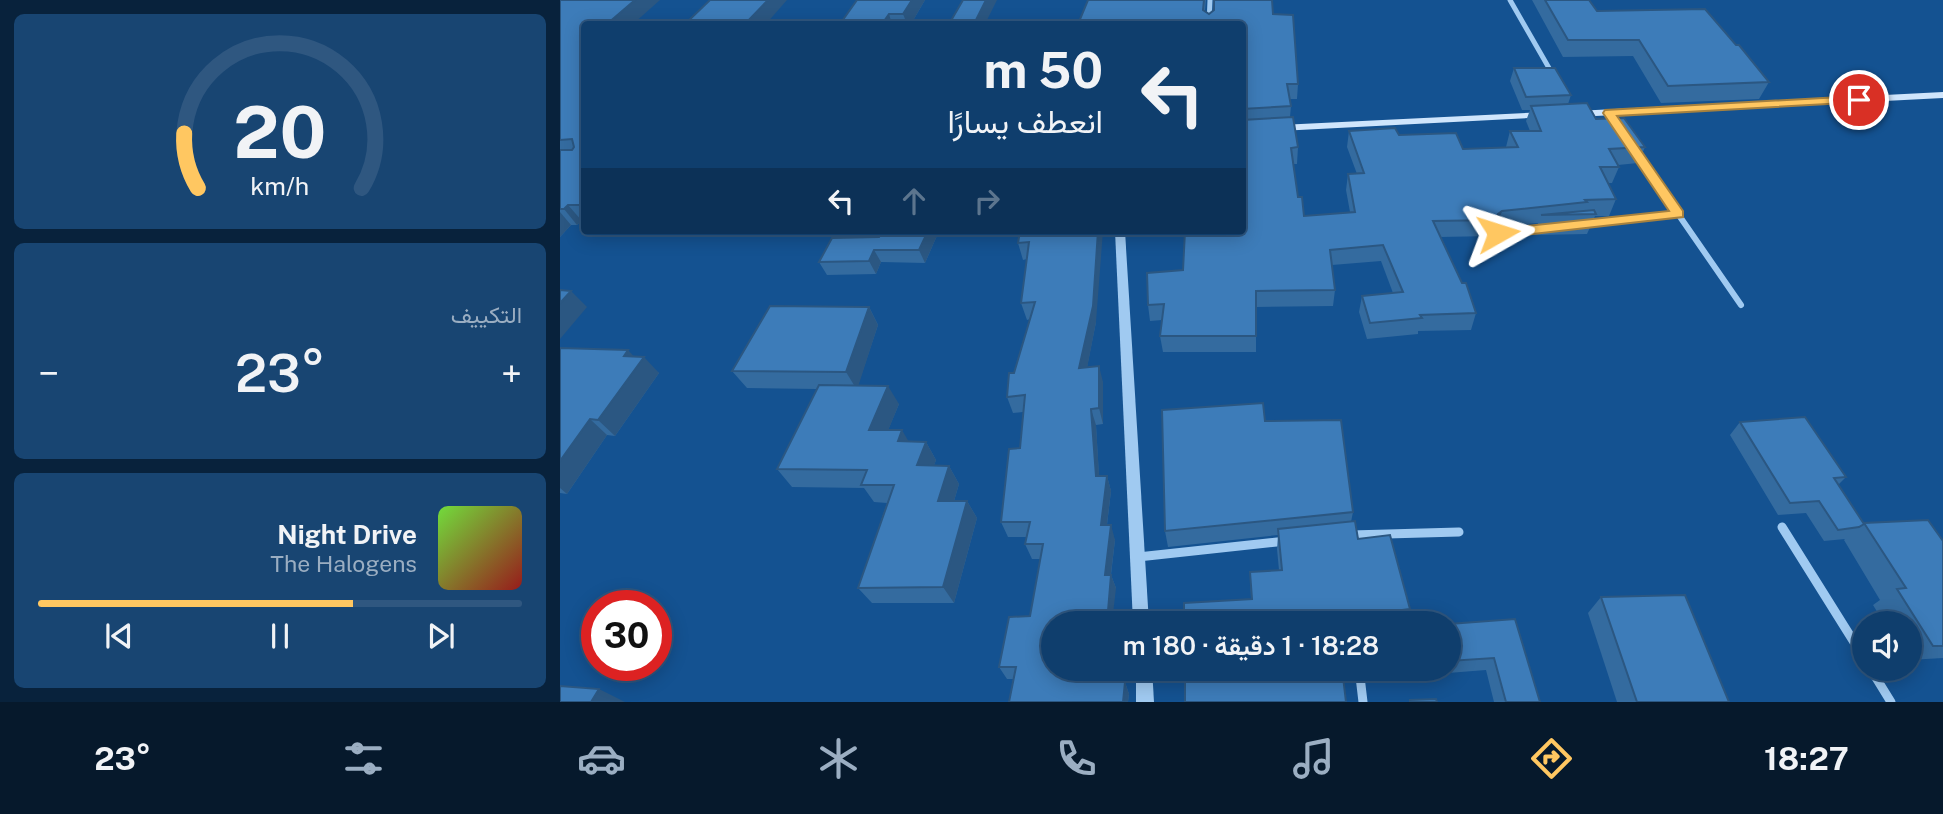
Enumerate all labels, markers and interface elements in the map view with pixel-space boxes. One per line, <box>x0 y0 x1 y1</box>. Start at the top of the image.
text: 50 m <box>983 41 1103 99</box>
icon: left <box>1127 49 1218 140</box>
pin <box>1829 70 1889 130</box>
icon: arrive <box>1840 81 1878 119</box>
text: 20 <box>233 89 327 174</box>
text: انعطف يسارًا <box>947 103 1103 140</box>
text: km/h <box>251 170 309 200</box>
icon: left <box>822 182 860 220</box>
icon: ahead <box>895 182 933 220</box>
icon: right <box>968 182 1006 220</box>
position arrow <box>1461 196 1535 270</box>
text: التكييف <box>451 301 522 328</box>
text: 23° <box>235 343 325 404</box>
text: − <box>38 351 59 396</box>
text: + <box>501 351 522 396</box>
text: Night Drive <box>277 519 417 550</box>
text: The Halogens <box>270 550 417 577</box>
speed limit sign: 30 <box>581 590 672 681</box>
map controls <box>1852 611 1922 681</box>
button: sound <box>1852 611 1922 681</box>
icon: previous <box>100 617 138 655</box>
icon: pause <box>261 617 299 655</box>
icon: next <box>422 617 460 655</box>
text: 18:28 · 1 دقيقة · 180 m <box>1123 630 1379 661</box>
icon: filters <box>339 734 388 783</box>
icon: car <box>577 734 626 783</box>
icon: climate <box>814 734 863 783</box>
icon: phone <box>1052 734 1101 783</box>
icon: music <box>1289 734 1338 783</box>
icon: directions <box>1527 734 1576 783</box>
text: 23° <box>94 740 151 777</box>
text: 18:27 <box>1764 740 1849 777</box>

